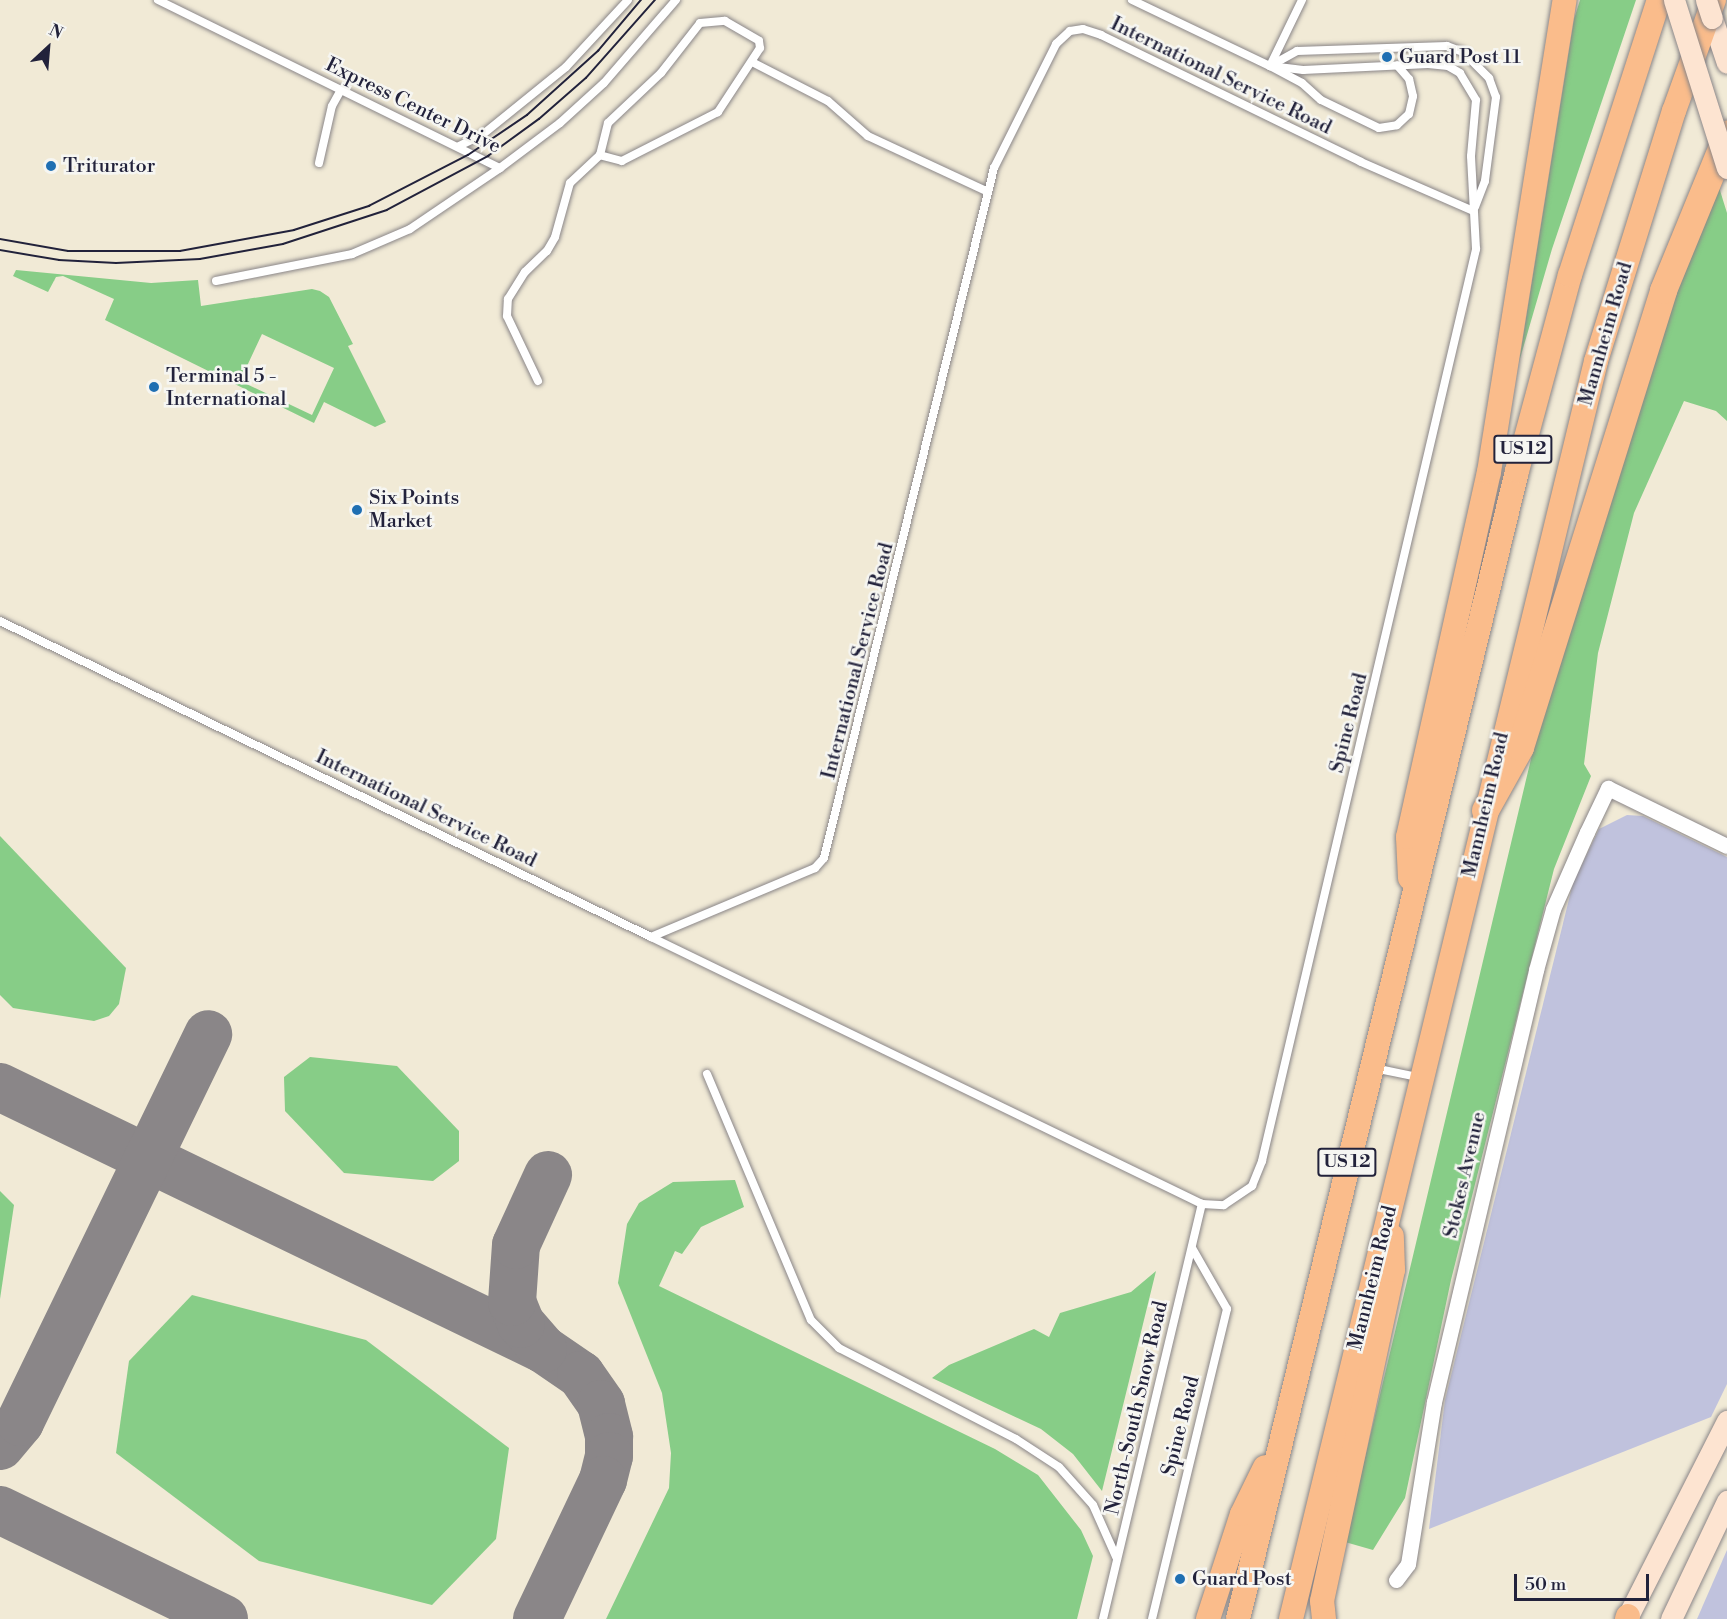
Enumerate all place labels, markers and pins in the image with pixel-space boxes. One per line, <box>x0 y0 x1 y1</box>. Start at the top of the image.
place label: Guard Post 11 <box>1399 45 1521 69</box>
marker: Guard Post 11 <box>1380 50 1394 64</box>
place label: Triturator <box>63 154 155 178</box>
marker: Triturator <box>44 159 58 173</box>
place label: Terminal 5 - International <box>166 364 286 411</box>
marker: Terminal 5 - International <box>147 380 161 394</box>
place label: Six Points Market <box>369 486 459 533</box>
marker: Six Points Market <box>350 503 364 517</box>
place label: Guard Post <box>1192 1567 1292 1591</box>
marker: Guard Post <box>1173 1572 1187 1586</box>

